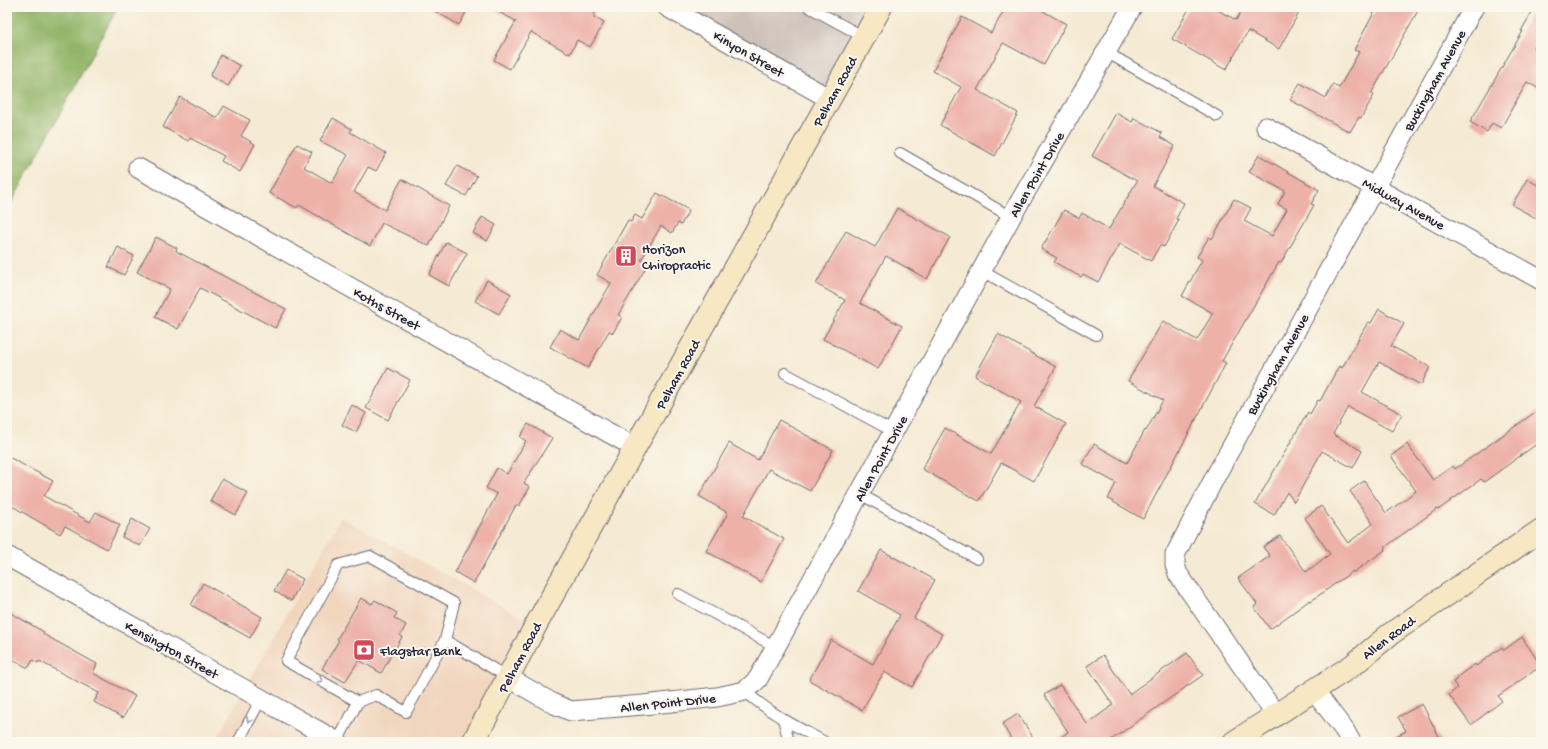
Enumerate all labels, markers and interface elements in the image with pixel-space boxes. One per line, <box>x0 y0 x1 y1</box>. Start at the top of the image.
street label: Buckingham Avenue <box>1401 27 1471 136</box>
street label: Kinyon Street <box>709 28 787 83</box>
street label: Pelham Road <box>810 53 863 131</box>
street label: Allen Point Drive <box>1007 129 1070 221</box>
street label: Midway Avenue <box>1358 175 1448 235</box>
place label: Horizon Chiropractic <box>642 242 711 275</box>
building icon: Horizon Chiropractic <box>613 243 639 269</box>
street label: Koths Street <box>349 285 423 336</box>
street label: Buckingham Avenue <box>1244 311 1314 420</box>
street label: Pelham Road <box>653 336 706 414</box>
street label: Allen Point Drive <box>852 413 913 505</box>
street label: Allen Road <box>1360 612 1421 665</box>
street label: Kensington Street <box>121 618 222 685</box>
street label: Pelham Road <box>495 619 548 697</box>
bank icon: Flagstar Bank <box>351 637 377 663</box>
place label: Flagstar Bank <box>379 644 462 661</box>
one-way arrow <box>316 675 323 682</box>
street label: Allen Point Drive <box>620 691 718 718</box>
one-way arrow <box>246 716 254 723</box>

